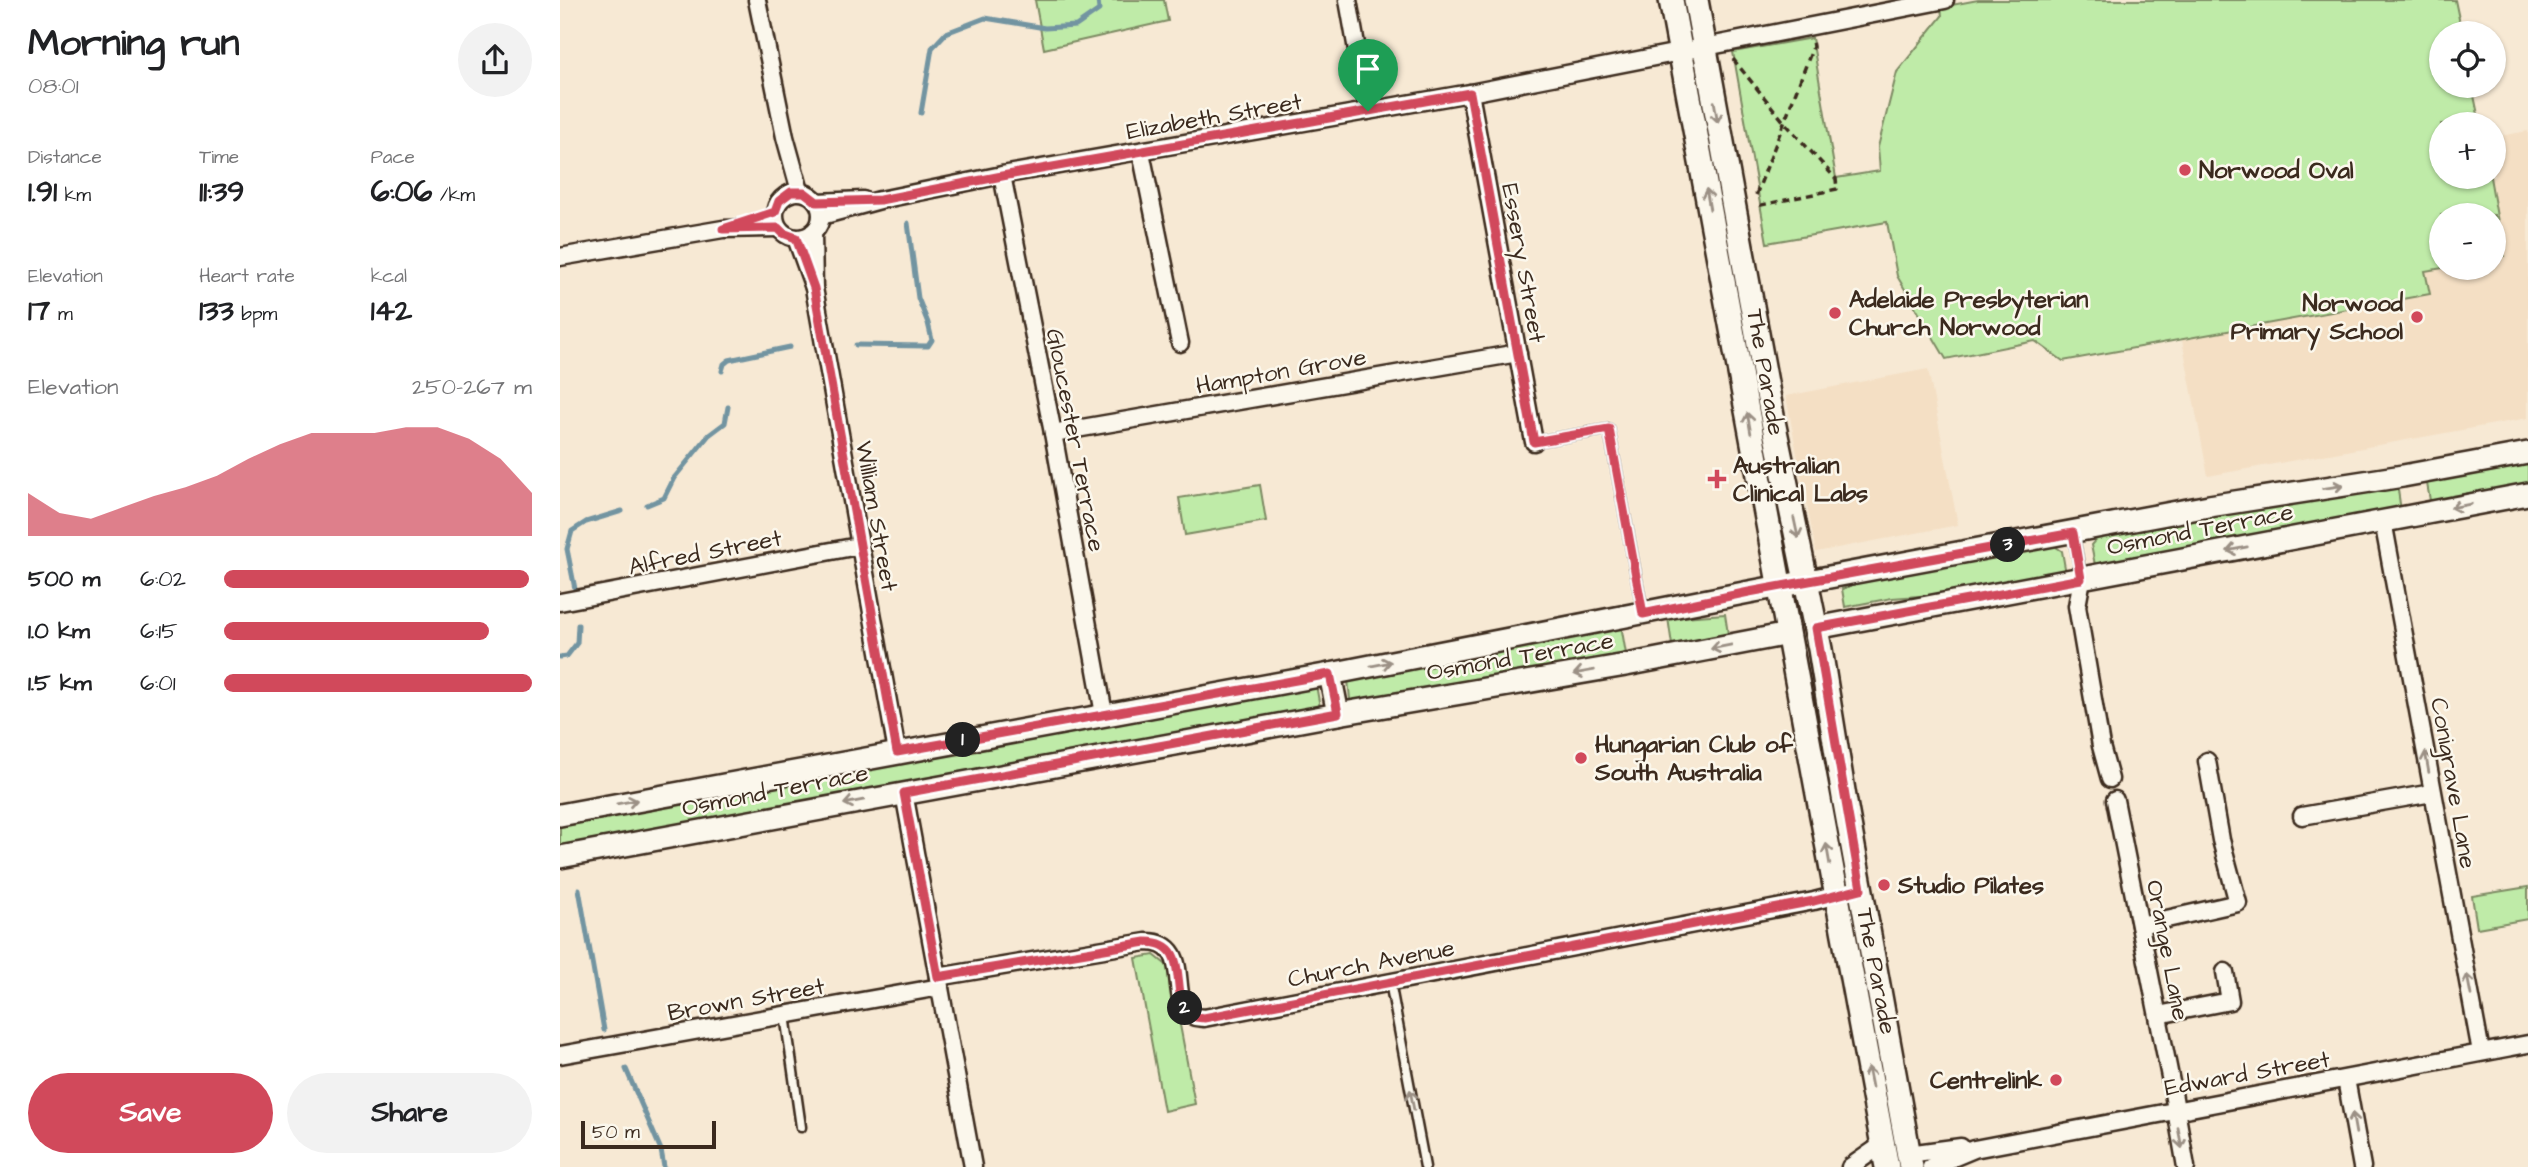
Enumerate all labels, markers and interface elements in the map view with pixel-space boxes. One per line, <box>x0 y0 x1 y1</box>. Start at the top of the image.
text: Morning run <box>28 18 240 70</box>
map controls <box>2429 21 2506 280</box>
button: locate <box>2429 21 2506 98</box>
button: share <box>458 23 532 97</box>
pin <box>1338 39 1398 111</box>
icon: arrive <box>1349 50 1387 88</box>
text: 08:01 <box>28 70 79 102</box>
street label: Elizabeth Street <box>1124 85 1305 149</box>
one-way arrow <box>1710 101 1723 123</box>
button: + <box>2429 112 2506 189</box>
text: Distance <box>28 144 102 171</box>
text: Time <box>199 144 239 171</box>
text: Pace <box>371 144 415 171</box>
place label: Norwood Oval <box>2199 154 2354 188</box>
marker: Norwood Oval <box>2177 162 2193 178</box>
text: 1.91 <box>28 171 57 213</box>
text: 11:39 <box>199 171 244 213</box>
text: 6:06 <box>371 171 432 213</box>
street label: Essery Street <box>1491 181 1554 346</box>
text: km <box>57 182 91 209</box>
text: /km <box>432 182 475 209</box>
one-way arrow <box>1701 188 1714 211</box>
button: − <box>2429 203 2506 280</box>
text: Elevation <box>28 263 103 290</box>
text: Heart rate <box>199 263 295 290</box>
text: kcal <box>371 263 407 290</box>
place label: Adelaide Presbyterian Church Norwood <box>1849 283 2088 345</box>
place label: Norwood Primary School <box>2231 287 2404 351</box>
text: 17 <box>28 290 50 332</box>
text: 133 <box>199 290 234 332</box>
text: 142 <box>371 290 412 332</box>
text: m <box>50 301 73 328</box>
text: bpm <box>234 301 277 328</box>
marker: Adelaide Presbyterian Church Norwood <box>1827 305 1843 321</box>
street label: The Parade <box>1737 306 1793 438</box>
marker: Norwood Primary School <box>2409 309 2425 325</box>
street label: Gloucester Terrace <box>1037 326 1113 555</box>
street label: Hampton Grove <box>1193 340 1369 404</box>
text: Elevation <box>28 371 119 403</box>
text: 250–267 m <box>412 371 532 403</box>
one-way arrow <box>1742 412 1755 435</box>
street label: William Street <box>846 438 906 594</box>
place label: Australian Clinical Labs <box>1733 449 1868 511</box>
marker: Australian Clinical Labs <box>1707 469 1727 489</box>
one-way arrow <box>2321 480 2344 493</box>
street label: Osmond Terrace <box>2104 495 2296 565</box>
one-way arrow <box>2450 500 2473 514</box>
one-way arrow <box>1789 516 1803 539</box>
street label: Alfred Street <box>626 521 785 585</box>
pin: 3 <box>1990 528 2026 562</box>
text: 3 <box>2003 531 2012 558</box>
one-way arrow <box>2226 543 2249 556</box>
text: 500 m <box>28 563 100 595</box>
text: 6:02 <box>140 563 186 595</box>
text: 1.0 km <box>28 615 90 647</box>
text: 6:15 <box>140 615 178 647</box>
street label: Osmond Terrace <box>1424 624 1616 690</box>
one-way arrow <box>1710 640 1733 654</box>
one-way arrow <box>1369 657 1392 670</box>
one-way arrow <box>1574 666 1596 679</box>
text: 1.5 km <box>28 667 92 699</box>
text: 6:01 <box>140 667 176 699</box>
street label: Conigrave Lane <box>2420 695 2485 871</box>
pin: 1 <box>946 722 980 758</box>
text: 1 <box>961 726 964 753</box>
place label: Hungarian Club of South Australia <box>1594 728 1794 790</box>
marker: Hungarian Club of South Australia <box>1573 750 1589 766</box>
one-way arrow <box>2419 751 2433 774</box>
street label: Osmond Terrace <box>679 756 871 826</box>
one-way arrow <box>615 795 638 809</box>
one-way arrow <box>843 796 866 809</box>
one-way arrow <box>1821 843 1834 865</box>
place label: Studio Pilates <box>1897 869 2044 903</box>
marker: Studio Pilates <box>1876 877 1892 893</box>
street label: Orange Lane <box>2136 877 2197 1023</box>
street label: The Parade <box>1847 905 1905 1037</box>
street label: Church Avenue <box>1285 931 1457 997</box>
street label: Brown Street <box>665 969 828 1031</box>
one-way arrow <box>2461 974 2475 997</box>
pin: 2 <box>1168 990 1202 1026</box>
text: 2 <box>1179 994 1190 1021</box>
street label: Edward Street <box>2162 1043 2333 1105</box>
place label: Centrelink <box>1930 1064 2042 1098</box>
one-way arrow <box>1863 1066 1876 1089</box>
marker: Centrelink <box>2048 1072 2064 1088</box>
button: Save <box>28 1073 273 1153</box>
button: Share <box>287 1073 532 1153</box>
one-way arrow <box>1405 1089 1418 1112</box>
one-way arrow <box>2347 1112 2360 1135</box>
scale bar <box>581 1118 716 1150</box>
text: 50 m <box>592 1119 640 1146</box>
one-way arrow <box>2174 1126 2188 1149</box>

